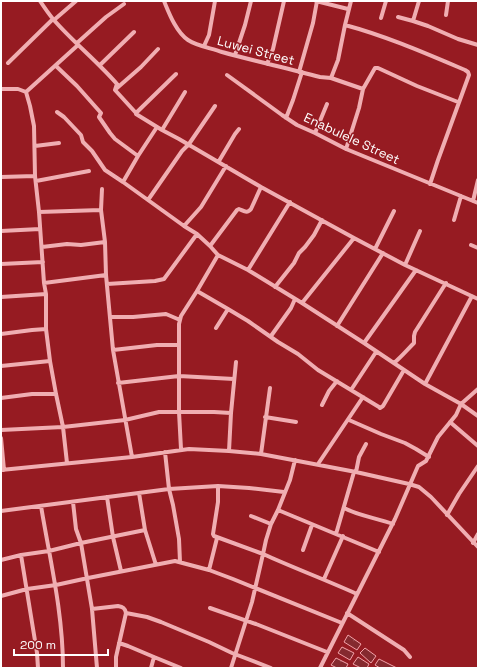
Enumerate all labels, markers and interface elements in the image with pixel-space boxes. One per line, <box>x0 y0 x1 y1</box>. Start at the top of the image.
street label: Luwei Street <box>215 32 296 69</box>
street label: Enabulele Street <box>301 109 402 168</box>
scale bar <box>14 631 108 657</box>
text: 200 m <box>20 637 56 653</box>

